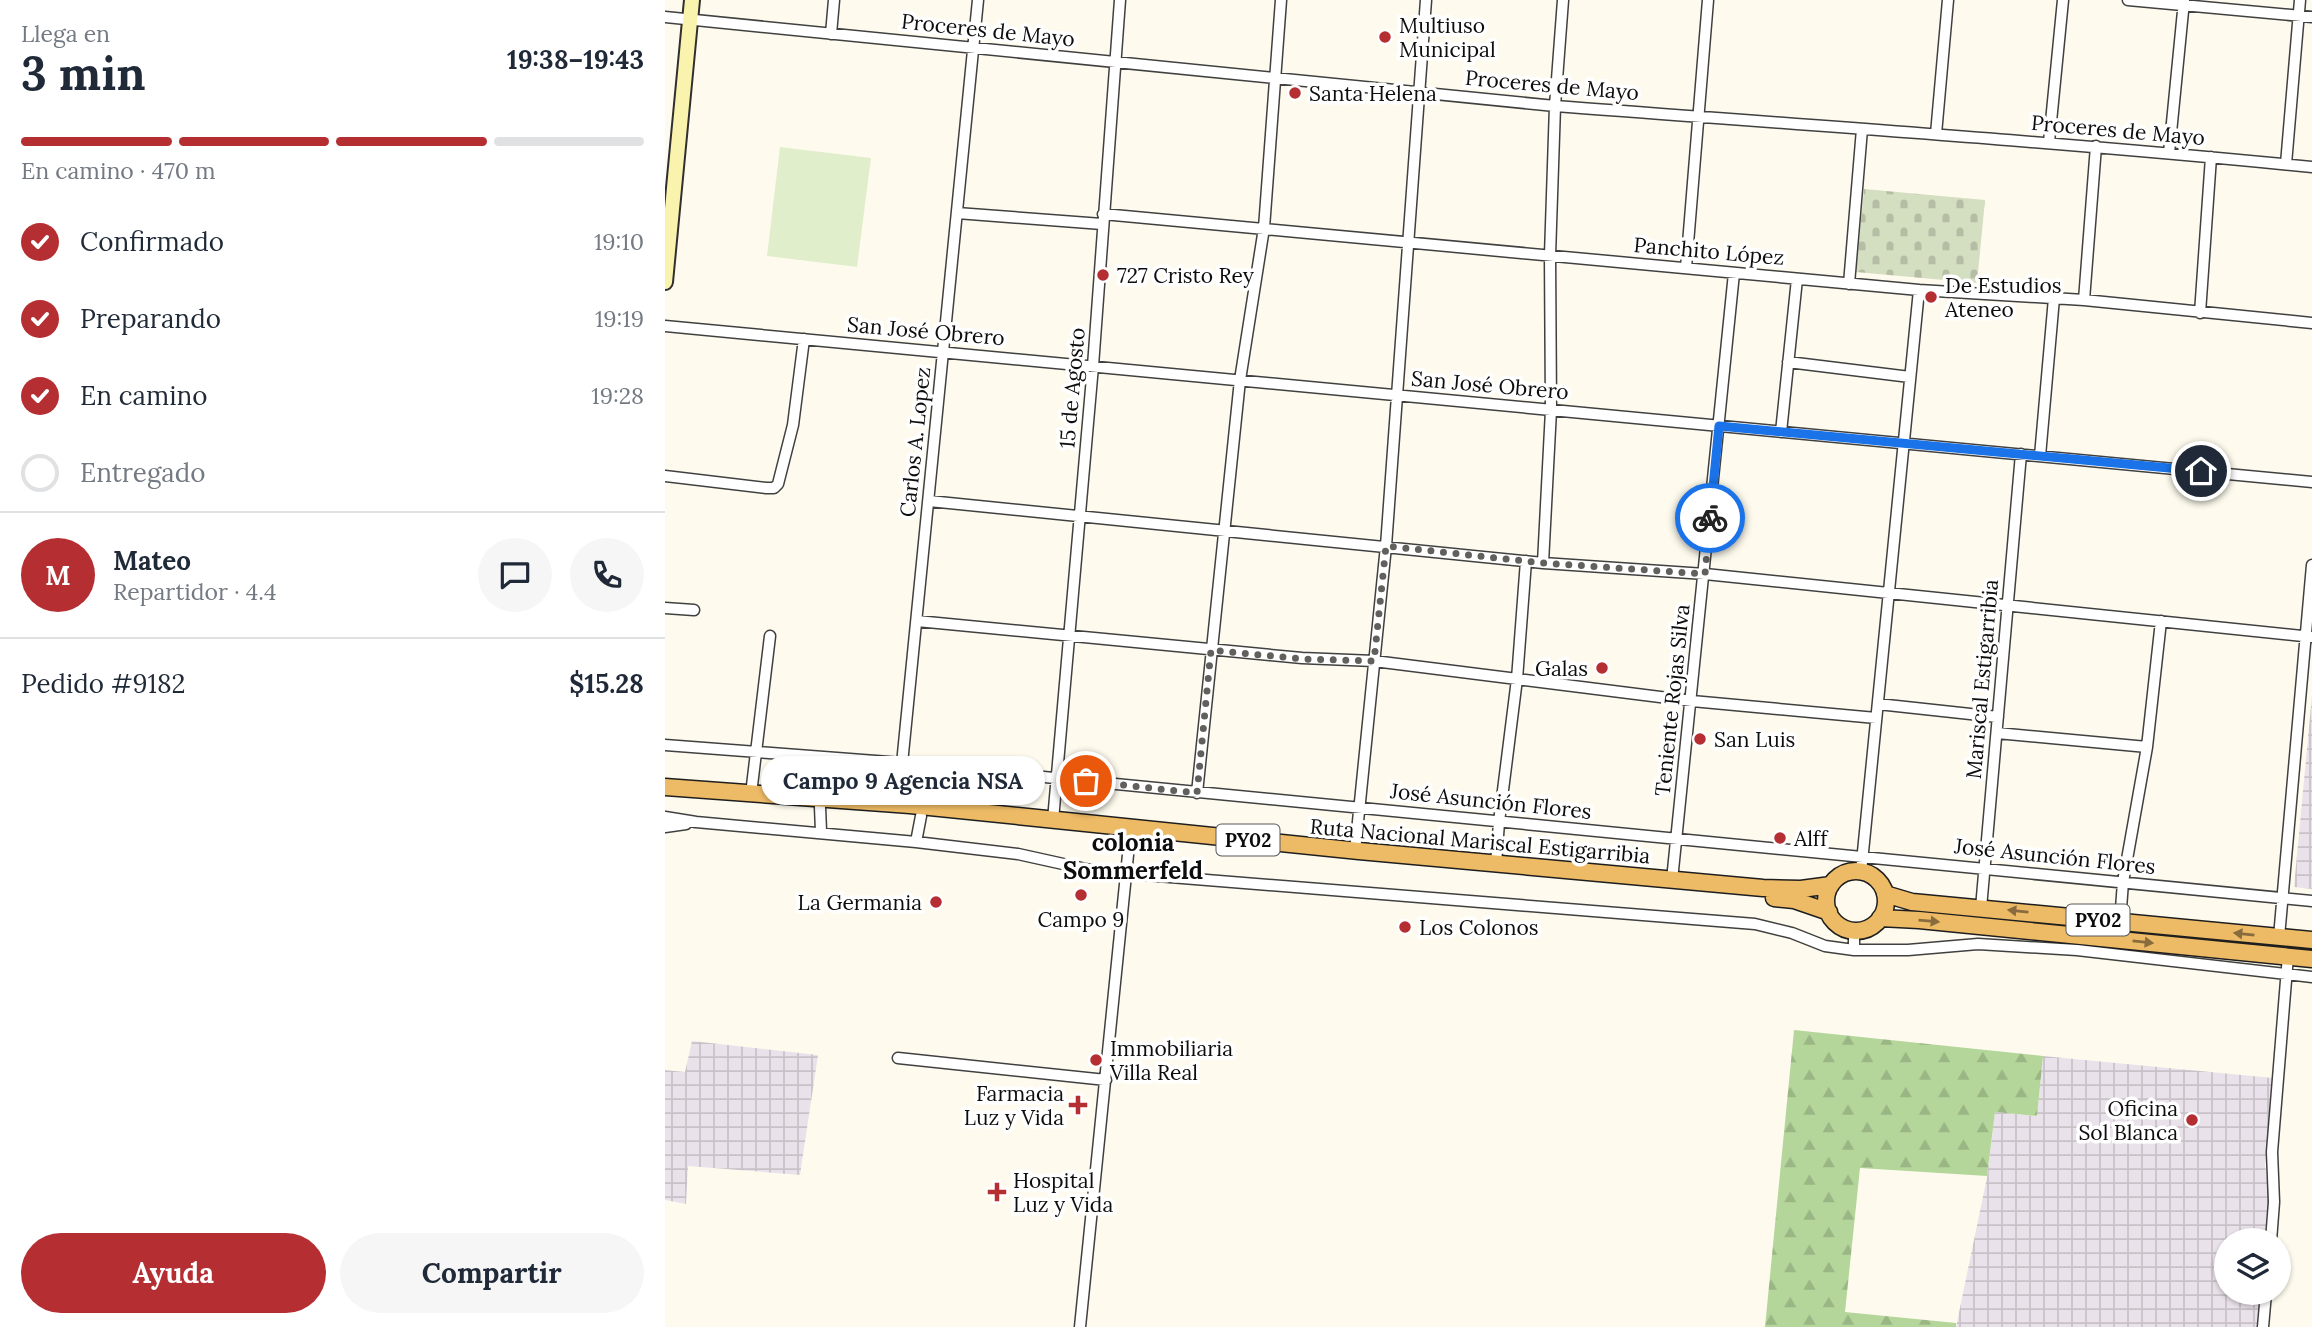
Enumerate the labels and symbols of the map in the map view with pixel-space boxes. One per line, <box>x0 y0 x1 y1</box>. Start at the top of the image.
street label: Proceres de Mayo <box>900 7 1076 53</box>
place label: Multiuso Municipal <box>1399 12 1496 63</box>
marker: Multiuso Municipal <box>1377 29 1393 45</box>
street label: Proceres de Mayo <box>1464 64 1640 106</box>
place label: Santa Helena <box>1309 80 1437 107</box>
marker: Santa Helena <box>1287 85 1303 101</box>
street label: Proceres de Mayo <box>2030 109 2206 151</box>
street label: Panchito López <box>1633 231 1785 271</box>
place label: 727 Cristo Rey <box>1117 262 1254 289</box>
marker: 727 Cristo Rey <box>1095 267 1111 283</box>
place label: De Estudios Ateneo <box>1944 272 2061 323</box>
marker: De Estudios Ateneo <box>1923 289 1939 305</box>
street label: San José Obrero <box>846 311 1006 351</box>
street label: 15 de Agosto <box>1053 326 1091 450</box>
street label: San José Obrero <box>1410 365 1570 405</box>
street label: Carlos A. Lopez <box>894 366 936 518</box>
pin <box>2171 441 2231 501</box>
courier <box>1675 483 1745 553</box>
street label: Mariscal Estigarribia <box>1960 578 2004 780</box>
street label: Teniente Rojas Silva <box>1648 603 1696 797</box>
place label: Galas <box>1535 655 1588 682</box>
marker: Galas <box>1594 660 1610 676</box>
place label: San Luis <box>1714 726 1795 753</box>
marker: San Luis <box>1692 731 1708 747</box>
pin <box>1056 751 1116 811</box>
callout: Campo 9 Agencia NSA <box>761 756 1044 806</box>
street label: José Asunción Flores <box>1388 777 1593 825</box>
street label: Ruta Nacional Mariscal Estigarribia <box>1309 813 1651 869</box>
road number: PY02 <box>1217 824 1279 856</box>
place label: Alff <box>1793 825 1829 852</box>
district label: colonia Sommerfeld <box>1063 827 1203 886</box>
marker: Alff <box>1772 830 1788 846</box>
street label: José Asunción Flores <box>1952 832 2157 880</box>
marker: Campo 9 <box>1073 887 1089 903</box>
place label: La Germania <box>797 889 922 916</box>
marker: La Germania <box>928 894 944 910</box>
road number: PY02 <box>2067 904 2129 936</box>
place label: Campo 9 <box>1038 906 1124 933</box>
one-way arrow <box>2006 906 2028 917</box>
place label: Los Colonos <box>1419 914 1538 941</box>
one-way arrow <box>1918 915 1940 926</box>
marker: Los Colonos <box>1397 919 1413 935</box>
one-way arrow <box>2233 928 2255 939</box>
one-way arrow <box>2133 937 2155 948</box>
place label: Immobiliaria Villa Real <box>1109 1035 1233 1086</box>
marker: Immobiliaria Villa Real <box>1088 1052 1104 1068</box>
place label: Farmacia Luz y Vida <box>964 1080 1064 1131</box>
place label: Oficina Sol Blanca <box>2078 1095 2178 1146</box>
marker: Farmacia Luz y Vida <box>1070 1097 1086 1113</box>
marker: Oficina Sol Blanca <box>2184 1112 2200 1128</box>
place label: Hospital Luz y Vida <box>1013 1167 1113 1218</box>
marker: Hospital Luz y Vida <box>987 1182 1007 1202</box>

